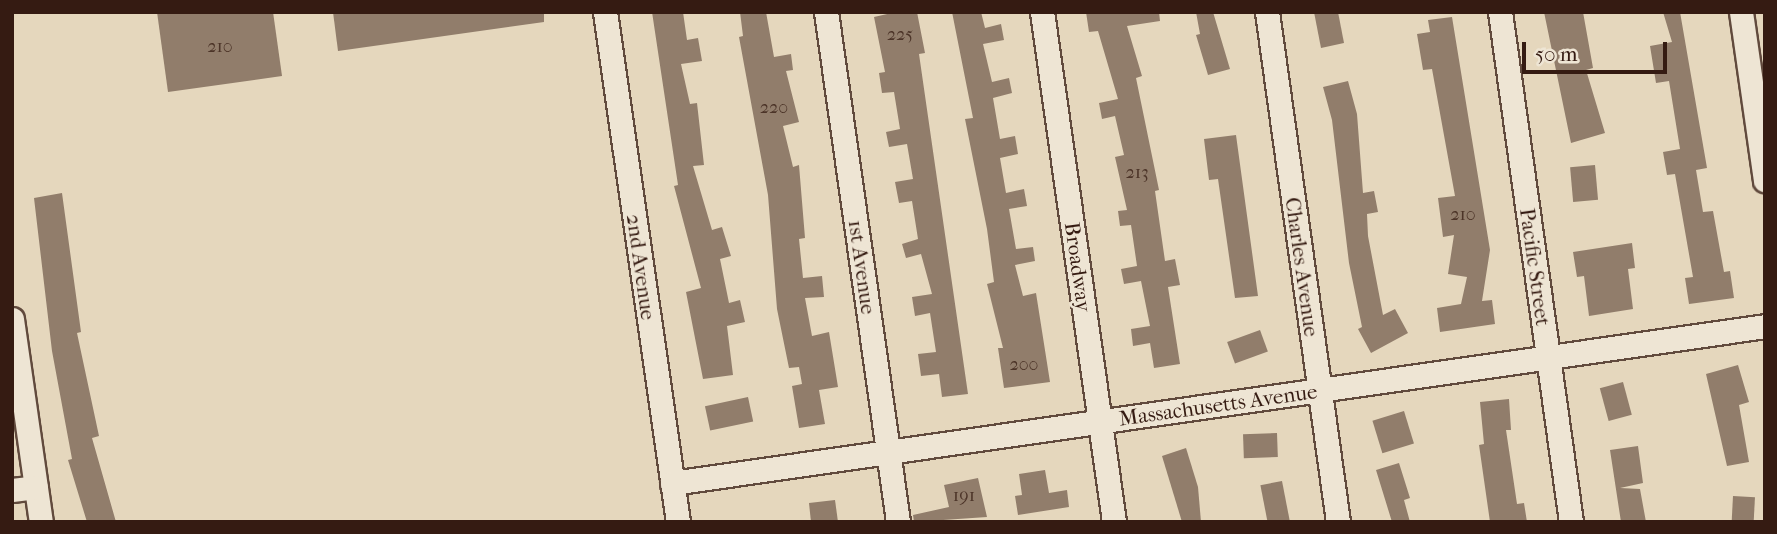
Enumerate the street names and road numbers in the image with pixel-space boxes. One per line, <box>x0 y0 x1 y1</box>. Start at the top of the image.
street label: Charles Avenue <box>1280 196 1324 338</box>
street label: Pacific Street <box>1514 207 1556 327</box>
street label: 2nd Avenue <box>621 212 661 322</box>
street label: 1st Avenue <box>843 218 881 316</box>
street label: Broadway <box>1059 221 1097 313</box>
street label: Massachusetts Avenue <box>1117 379 1319 431</box>

